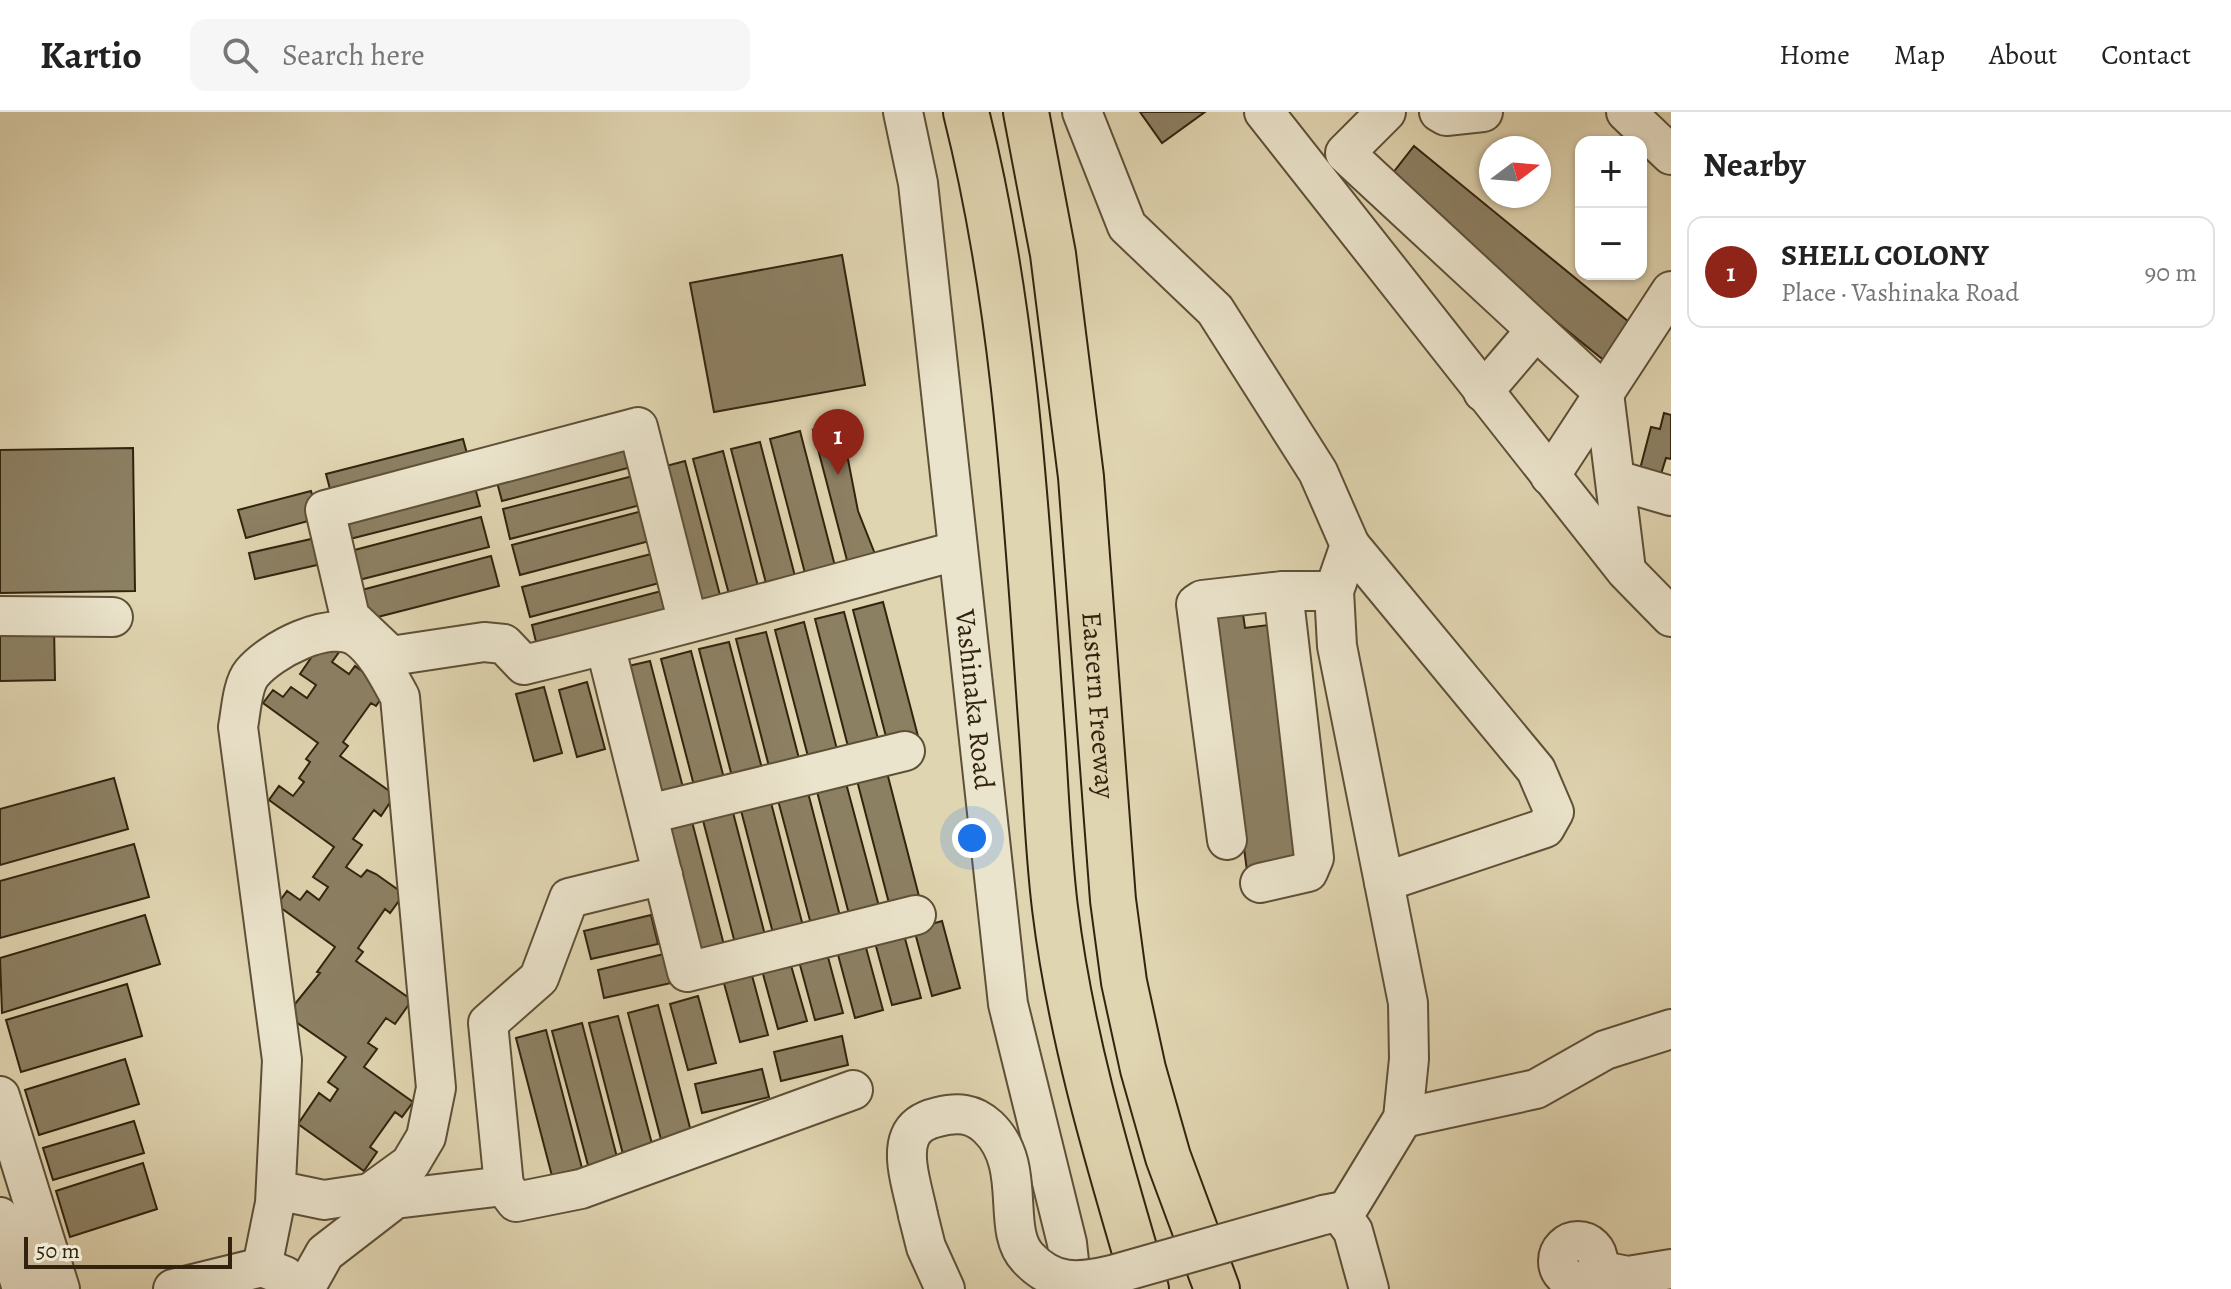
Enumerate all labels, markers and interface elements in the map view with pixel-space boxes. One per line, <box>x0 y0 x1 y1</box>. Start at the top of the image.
search box <box>190 19 750 91</box>
text: Kartio <box>40 29 142 81</box>
icon: search <box>218 33 262 77</box>
text: Search here <box>282 35 425 75</box>
text: Home <box>1779 36 1850 74</box>
text: Map <box>1894 36 1945 74</box>
text: About <box>1989 36 2057 74</box>
text: Contact <box>2101 36 2191 74</box>
north arrow <box>1479 136 1551 208</box>
map controls <box>1575 136 1647 280</box>
button: + <box>1575 136 1647 208</box>
text: Nearby <box>1703 141 1806 188</box>
button: − <box>1575 208 1647 280</box>
text: SHELL COLONY <box>1781 235 1989 275</box>
text: 1 <box>1726 255 1736 290</box>
text: 90 m <box>2145 255 2197 290</box>
text: Place · Vashinaka Road <box>1781 275 2019 310</box>
pin: 1 <box>812 409 864 475</box>
street label: Vashinaka Road <box>946 606 1003 792</box>
street label: Eastern Freeway <box>1072 610 1124 800</box>
your location <box>952 818 992 858</box>
scale bar <box>24 1233 232 1269</box>
text: 50 m <box>36 1236 80 1266</box>

